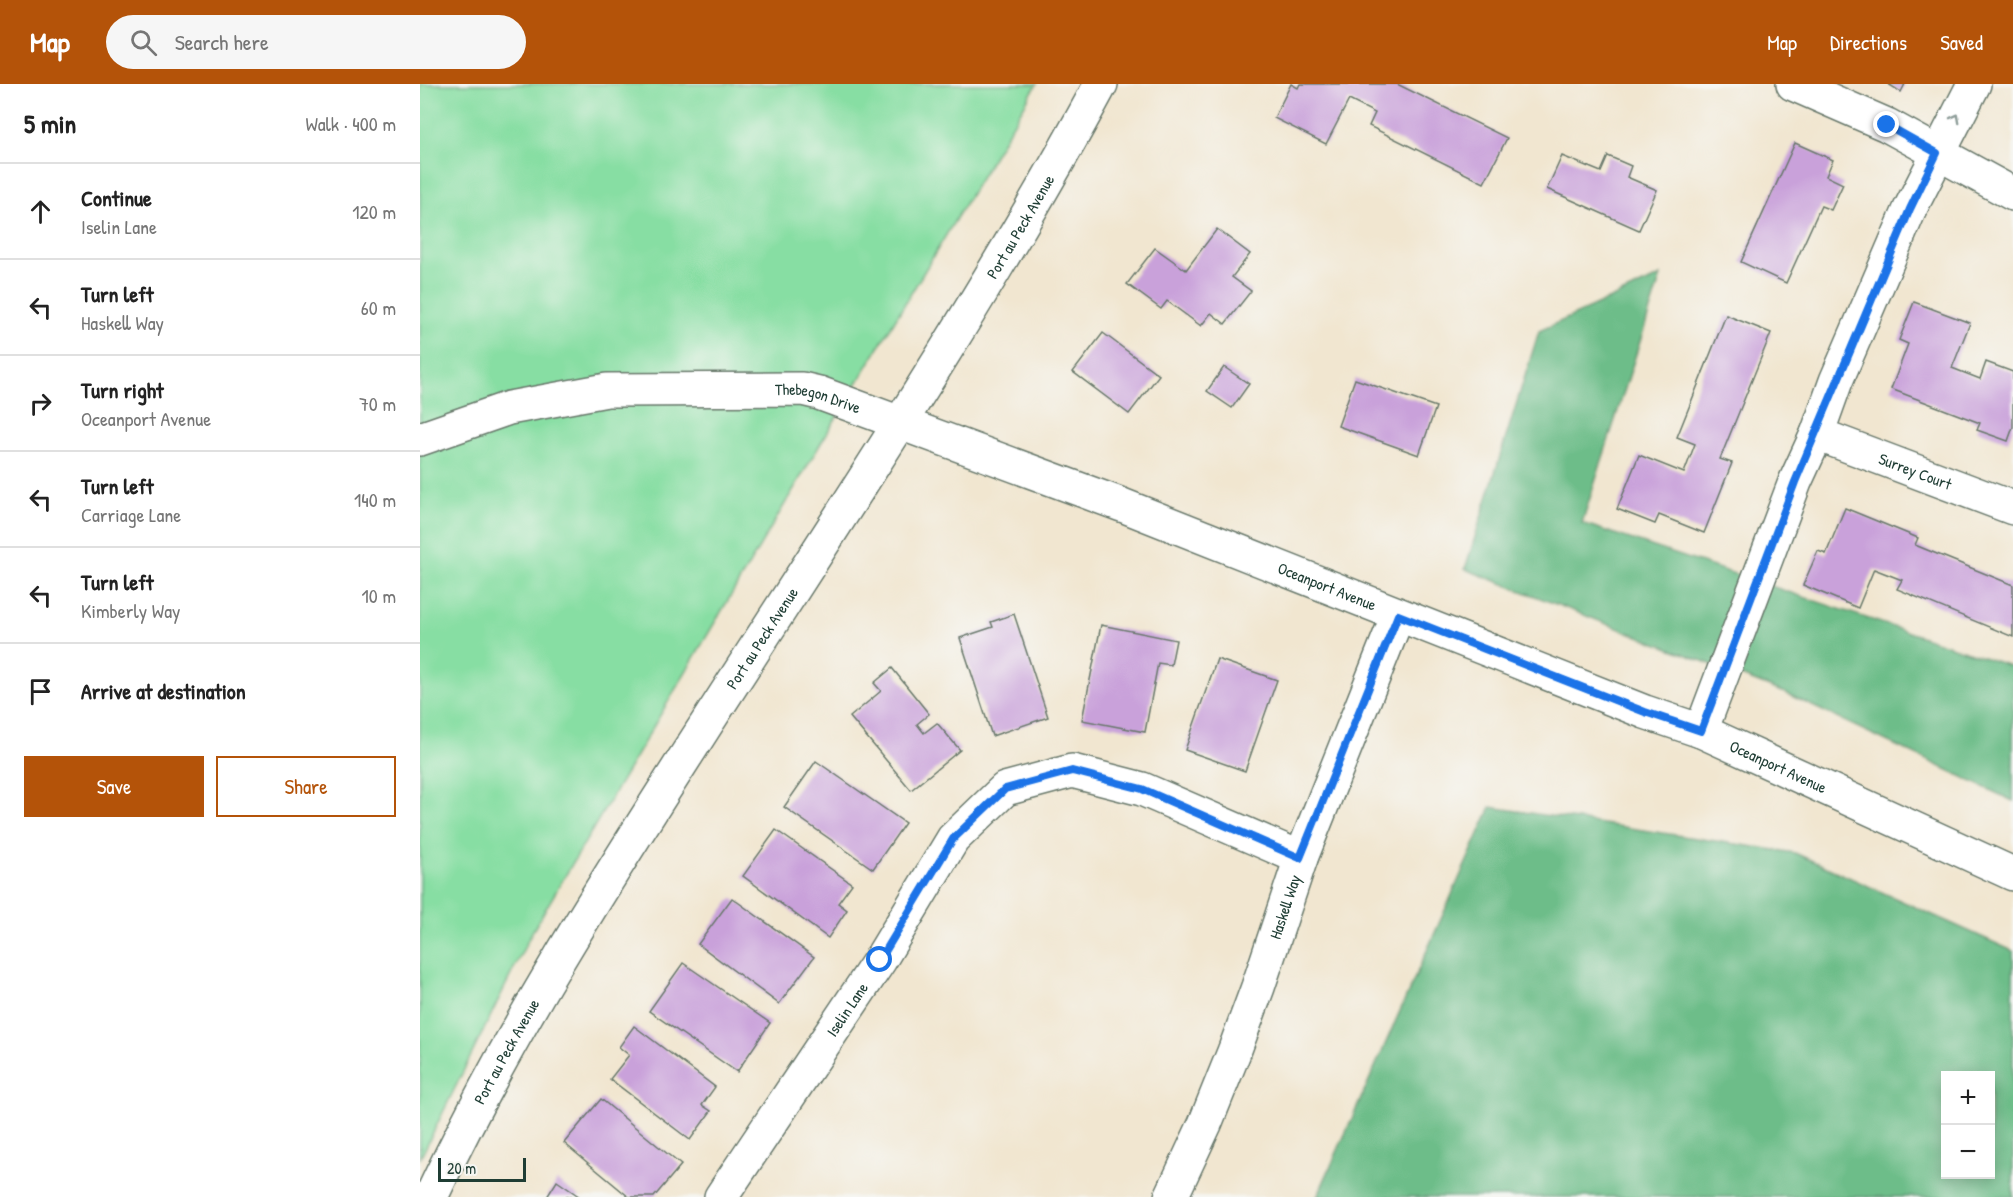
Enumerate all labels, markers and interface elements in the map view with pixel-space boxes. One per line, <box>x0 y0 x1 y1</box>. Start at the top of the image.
search box <box>106 15 526 69</box>
text: Map <box>30 23 70 61</box>
icon: search <box>127 26 160 59</box>
text: Search here <box>175 27 269 57</box>
text: Map <box>1767 28 1797 57</box>
text: Directions <box>1830 28 1907 57</box>
text: Saved <box>1940 28 1983 57</box>
text: 5 min <box>24 106 76 141</box>
text: Walk · 400 m <box>305 110 396 137</box>
route end <box>1873 111 1899 137</box>
one-way arrow <box>1948 114 1960 125</box>
street label: Port au Peck Avenue <box>981 170 1060 283</box>
text: Continue <box>81 183 152 213</box>
icon: ahead <box>24 195 57 228</box>
text: 120 m <box>352 198 396 225</box>
text: Iselin Lane <box>81 213 157 240</box>
text: Turn left <box>81 279 154 309</box>
icon: left <box>24 291 57 324</box>
text: 60 m <box>361 294 396 321</box>
text: Haskell Way <box>81 309 164 336</box>
text: Turn right <box>81 375 164 405</box>
street label: Thebegon Drive <box>775 378 864 419</box>
icon: right <box>24 387 57 420</box>
text: 70 m <box>359 390 396 417</box>
text: Oceanport Avenue <box>81 405 211 432</box>
street label: Surrey Court <box>1876 447 1955 495</box>
text: Turn left <box>81 471 154 501</box>
icon: left <box>24 483 57 516</box>
text: 140 m <box>354 486 396 513</box>
text: Carriage Lane <box>81 501 181 528</box>
street label: Oceanport Avenue <box>1275 557 1380 616</box>
text: Turn left <box>81 567 154 597</box>
icon: left <box>24 579 57 612</box>
text: 10 m <box>362 582 396 609</box>
street label: Port au Peck Avenue <box>721 582 803 693</box>
text: Kimberly Way <box>81 597 180 624</box>
icon: arrive <box>24 675 57 708</box>
text: Arrive at destination <box>81 676 246 706</box>
street label: Oceanport Avenue <box>1726 735 1831 798</box>
button: Save <box>24 756 204 817</box>
button: Share <box>216 756 396 817</box>
street label: Haskell Way <box>1264 872 1306 942</box>
route start <box>866 946 892 972</box>
street label: Iselin Lane <box>821 977 873 1041</box>
street label: Port au Peck Avenue <box>468 994 545 1108</box>
map controls <box>1941 1071 1995 1179</box>
button: + <box>1941 1071 1995 1125</box>
button: − <box>1941 1125 1995 1179</box>
scale bar <box>438 1155 526 1182</box>
text: 20 m <box>447 1157 476 1179</box>

